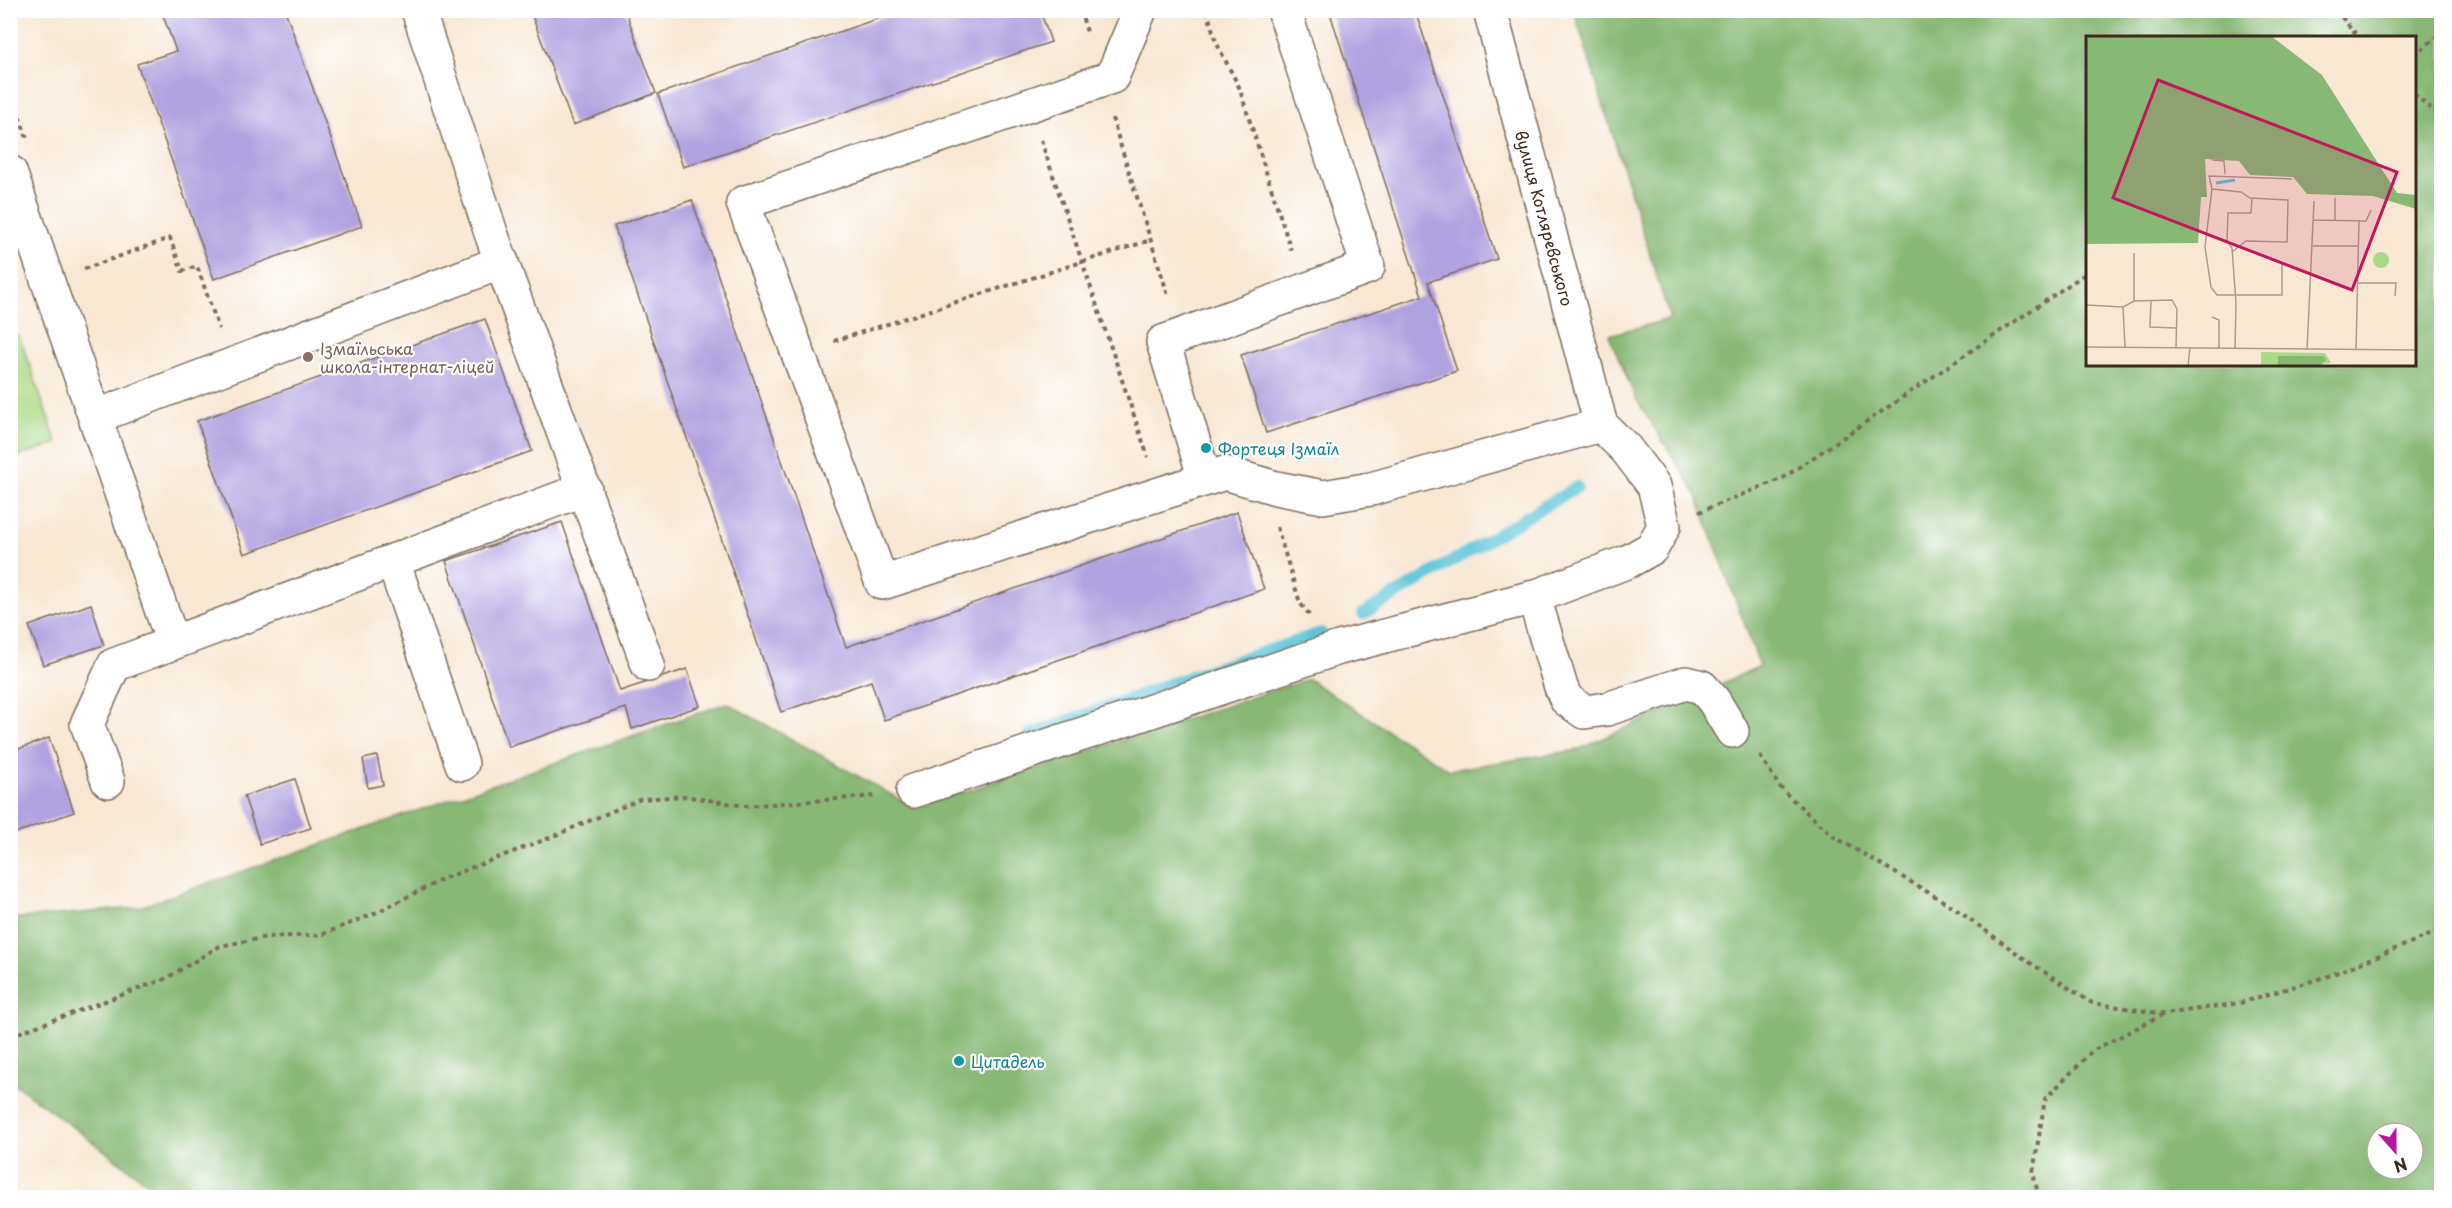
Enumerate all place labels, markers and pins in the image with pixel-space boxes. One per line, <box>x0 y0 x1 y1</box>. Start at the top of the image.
place label: Ізмаїльська школа-інтернат-ліцей <box>320 336 494 378</box>
marker: Ізмаїльська школа-інтернат-ліцей <box>301 350 315 364</box>
place label: Фортеця Ізмаїл <box>1218 436 1339 460</box>
marker: Фортеця Ізмаїл <box>1199 441 1213 455</box>
place label: Цитадель <box>971 1049 1045 1073</box>
marker: Цитадель <box>952 1054 966 1068</box>

